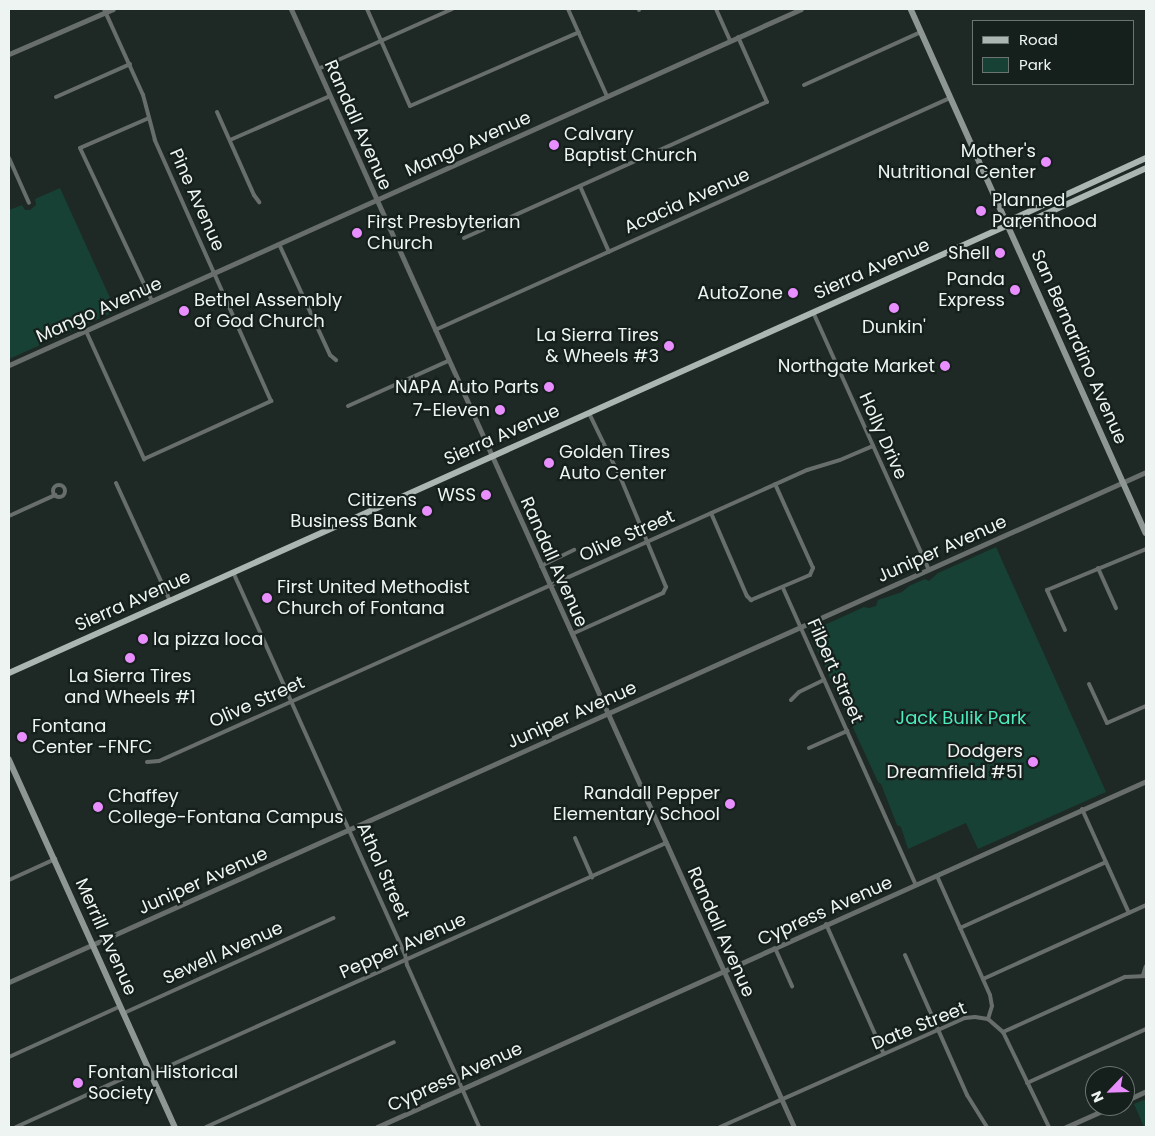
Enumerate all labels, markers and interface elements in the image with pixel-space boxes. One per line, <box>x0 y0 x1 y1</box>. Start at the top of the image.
legend <box>972 20 1135 85</box>
text: Road <box>1019 29 1058 50</box>
text: Park <box>1019 54 1051 75</box>
street label: Randall Avenue <box>320 57 396 193</box>
street label: Mango Avenue <box>402 107 534 181</box>
place label: Calvary Baptist Church <box>564 124 697 166</box>
marker: Calvary Baptist Church <box>548 139 560 151</box>
place label: Mother's Nutritional Center <box>878 141 1036 183</box>
street label: Pine Avenue <box>165 145 229 255</box>
marker: Mother's Nutritional Center <box>1040 156 1052 168</box>
street label: Acacia Avenue <box>621 164 753 238</box>
place label: Planned Parenthood <box>992 190 1097 232</box>
marker: Planned Parenthood <box>974 204 988 218</box>
place label: First Presbyterian Church <box>367 212 521 254</box>
marker: First Presbyterian Church <box>351 227 363 239</box>
street label: Sierra Avenue <box>811 234 933 304</box>
place label: Shell <box>948 242 990 264</box>
marker: Shell <box>994 247 1006 259</box>
street label: San Bernardino Avenue <box>1026 247 1132 447</box>
place label: Panda Express <box>938 269 1005 312</box>
street label: Mango Avenue <box>33 273 165 347</box>
place label: AutoZone <box>697 282 783 304</box>
marker: Panda Express <box>1009 284 1021 296</box>
marker: AutoZone <box>787 287 799 299</box>
place label: Bethel Assembly of God Church <box>194 290 342 332</box>
marker: Dunkin' <box>888 302 900 314</box>
marker: Bethel Assembly of God Church <box>178 305 190 317</box>
place label: Dunkin' <box>862 316 926 338</box>
place label: La Sierra Tires & Wheels #3 <box>536 325 659 368</box>
marker: La Sierra Tires & Wheels #3 <box>663 340 675 352</box>
place label: Northgate Market <box>778 355 935 377</box>
marker: Northgate Market <box>939 360 951 372</box>
place label: NAPA Auto Parts <box>395 376 539 398</box>
marker: NAPA Auto Parts <box>543 381 555 393</box>
street label: Holly Drive <box>854 389 912 483</box>
place label: 7-Eleven <box>413 399 490 421</box>
street label: Sierra Avenue <box>441 400 563 470</box>
marker: 7-Eleven <box>494 404 506 416</box>
place label: Golden Tires Auto Center <box>559 442 670 484</box>
marker: Golden Tires Auto Center <box>543 457 555 469</box>
place label: WSS <box>437 484 476 506</box>
marker: WSS <box>480 489 492 501</box>
place label: Citizens Business Bank <box>290 490 417 532</box>
street label: Randall Avenue <box>516 494 592 630</box>
marker: Citizens Business Bank <box>421 505 433 517</box>
street label: Olive Street <box>576 505 678 567</box>
street label: Juniper Avenue <box>874 511 1010 587</box>
street label: Sierra Avenue <box>72 566 194 636</box>
place label: First United Methodist Church of Fontana <box>277 577 470 620</box>
marker: First United Methodist Church of Fontana <box>261 592 273 604</box>
street label: Filbert Street <box>802 615 868 727</box>
place label: la pizza loca <box>153 628 263 650</box>
marker: la pizza loca <box>137 633 149 645</box>
marker: La Sierra Tires and Wheels #1 <box>124 652 136 664</box>
place label: La Sierra Tires and Wheels #1 <box>64 666 196 709</box>
street label: Olive Street <box>206 671 308 733</box>
street label: Juniper Avenue <box>504 677 640 753</box>
park label: Jack Bulik Park <box>896 707 1026 729</box>
place label: Fontana Center -FNFC <box>32 716 152 759</box>
marker: Fontana Center -FNFC <box>16 731 28 743</box>
place label: Dodgers Dreamfield #51 <box>887 741 1023 784</box>
marker: Dodgers Dreamfield #51 <box>1027 756 1039 768</box>
place label: Randall Pepper Elementary School <box>553 783 720 826</box>
place label: Chaffey College-Fontana Campus <box>108 786 344 829</box>
marker: Randall Pepper Elementary School <box>724 798 736 810</box>
marker: Chaffey College-Fontana Campus <box>92 801 104 813</box>
street label: Athol Street <box>352 819 414 923</box>
street label: Juniper Avenue <box>135 843 271 919</box>
street label: Randall Avenue <box>683 864 759 1000</box>
street label: Cypress Avenue <box>754 872 896 950</box>
street label: Merrill Avenue <box>71 875 141 999</box>
street label: Pepper Avenue <box>336 908 470 984</box>
street label: Sewell Avenue <box>160 917 286 989</box>
street label: Date Street <box>869 997 969 1055</box>
street label: Cypress Avenue <box>384 1038 526 1116</box>
place label: Fontan Historical Society <box>88 1062 238 1104</box>
north arrow <box>1085 1066 1135 1116</box>
marker: Fontan Historical Society <box>72 1077 84 1089</box>
text: N <box>1086 1088 1108 1106</box>

